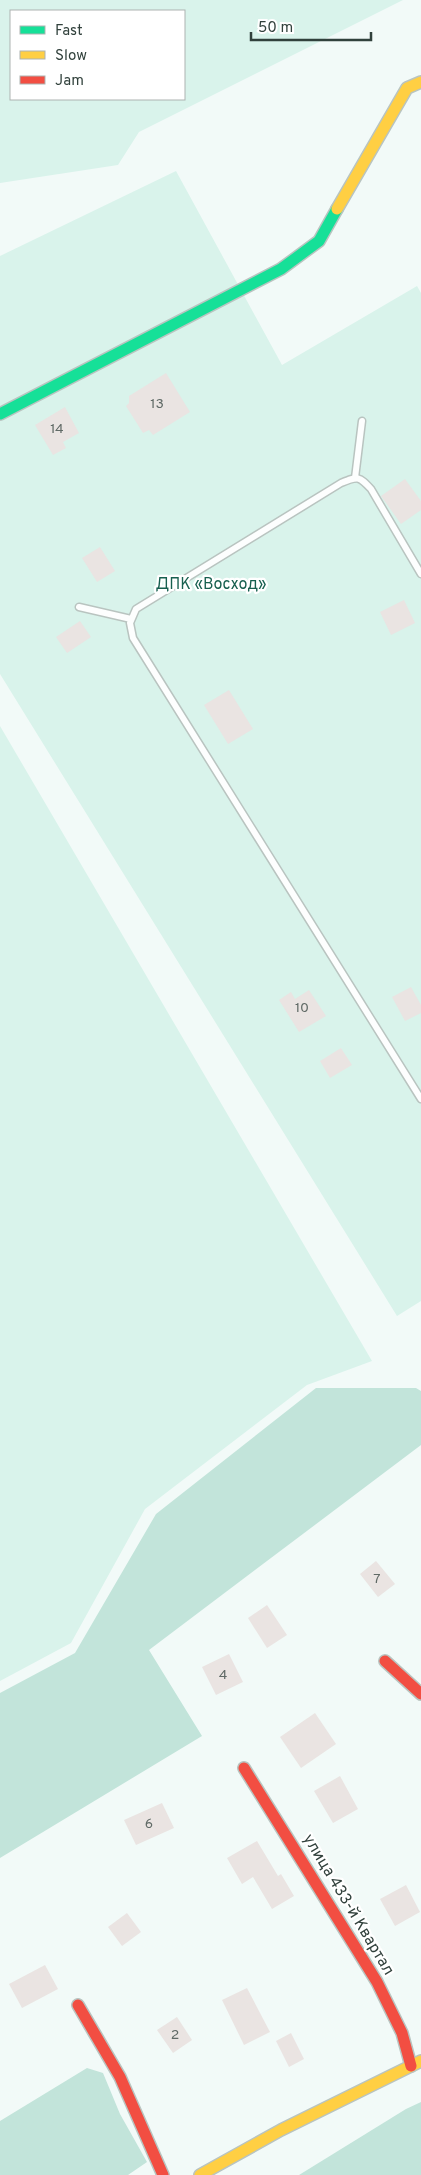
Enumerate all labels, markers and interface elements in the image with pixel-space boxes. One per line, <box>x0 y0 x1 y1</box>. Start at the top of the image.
legend <box>10 10 185 100</box>
scale bar <box>251 10 371 42</box>
text: 50 m <box>258 19 293 38</box>
text: Fast <box>55 22 83 41</box>
text: Slow <box>55 47 87 66</box>
text: Jam <box>55 72 84 91</box>
house number: 13 <box>150 396 164 413</box>
house number: 14 <box>50 421 64 438</box>
park label: ДПК «Восход» <box>156 575 266 595</box>
house number: 10 <box>295 1000 309 1017</box>
house number: 7 <box>373 1571 381 1588</box>
house number: 4 <box>219 1667 227 1684</box>
house number: 6 <box>145 1816 153 1833</box>
street label: улица 433-й Квартал <box>298 1831 398 1979</box>
house number: 2 <box>171 2027 179 2044</box>

